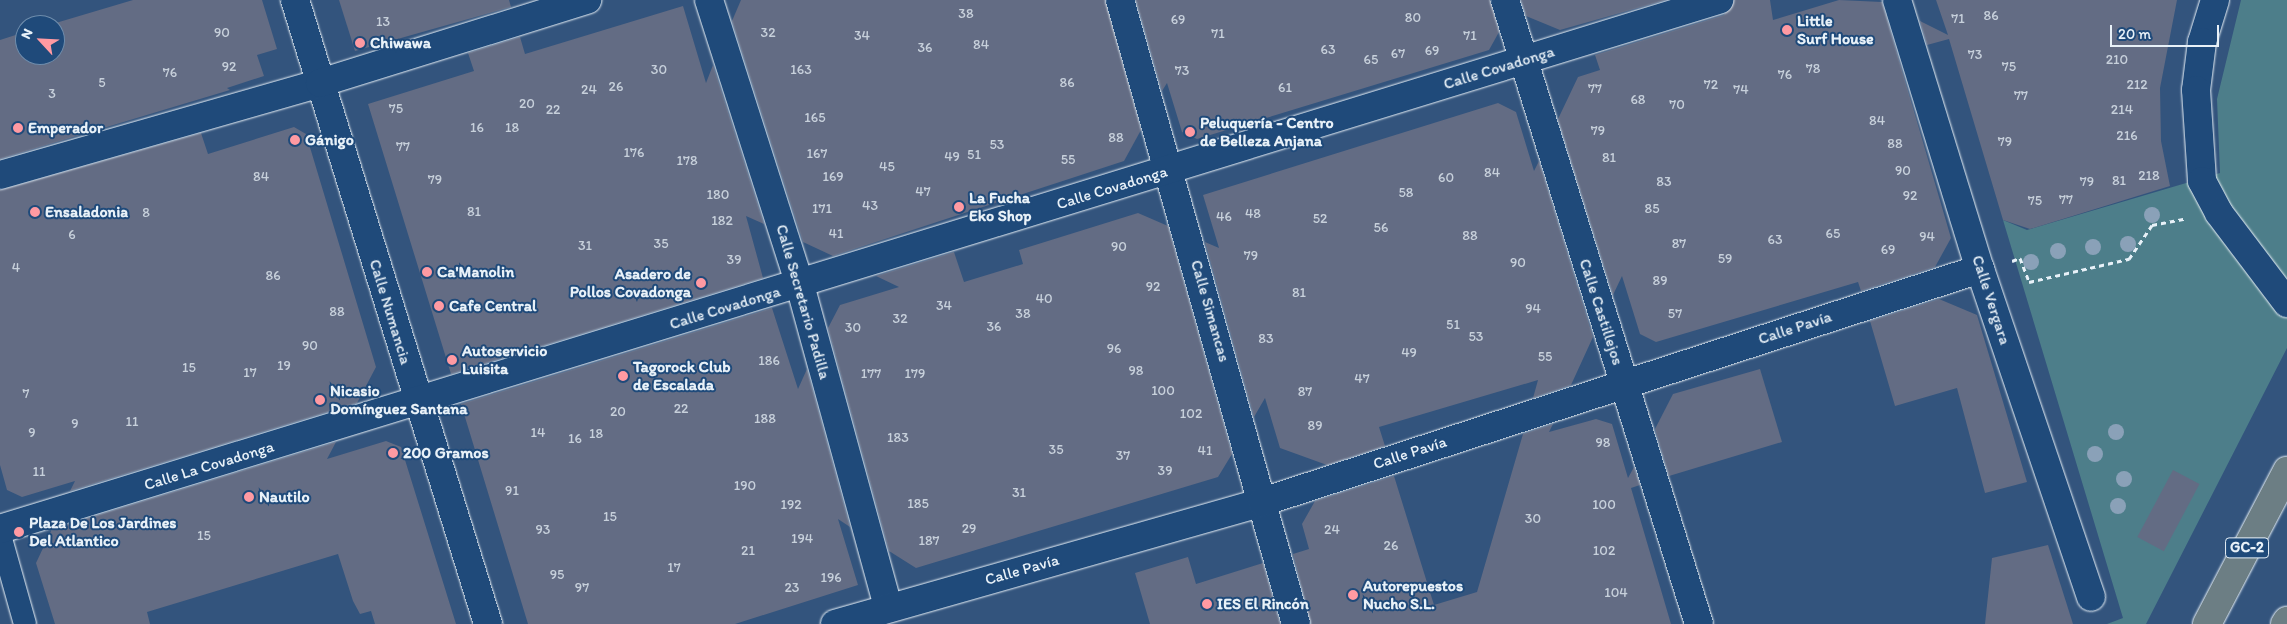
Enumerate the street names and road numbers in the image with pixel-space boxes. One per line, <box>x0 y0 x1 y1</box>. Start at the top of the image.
street label: Calle Covadonga <box>1441 42 1557 94</box>
street label: Calle Covadonga <box>1054 162 1170 214</box>
street label: Calle Secretario Padilla <box>772 222 834 382</box>
street label: Calle Vergara <box>1968 253 2014 347</box>
street label: Calle Castillejos <box>1575 256 1627 368</box>
street label: Calle Numancia <box>365 257 415 367</box>
street label: Calle Simancas <box>1186 258 1234 364</box>
street label: Calle Covadonga <box>667 282 783 334</box>
street label: Calle Pavía <box>1756 307 1834 349</box>
street label: Calle Pavía <box>1371 432 1449 474</box>
street label: Calle La Covadonga <box>142 437 276 495</box>
road number: GC-2 <box>2224 536 2270 560</box>
street label: Calle Pavía <box>983 550 1061 590</box>

